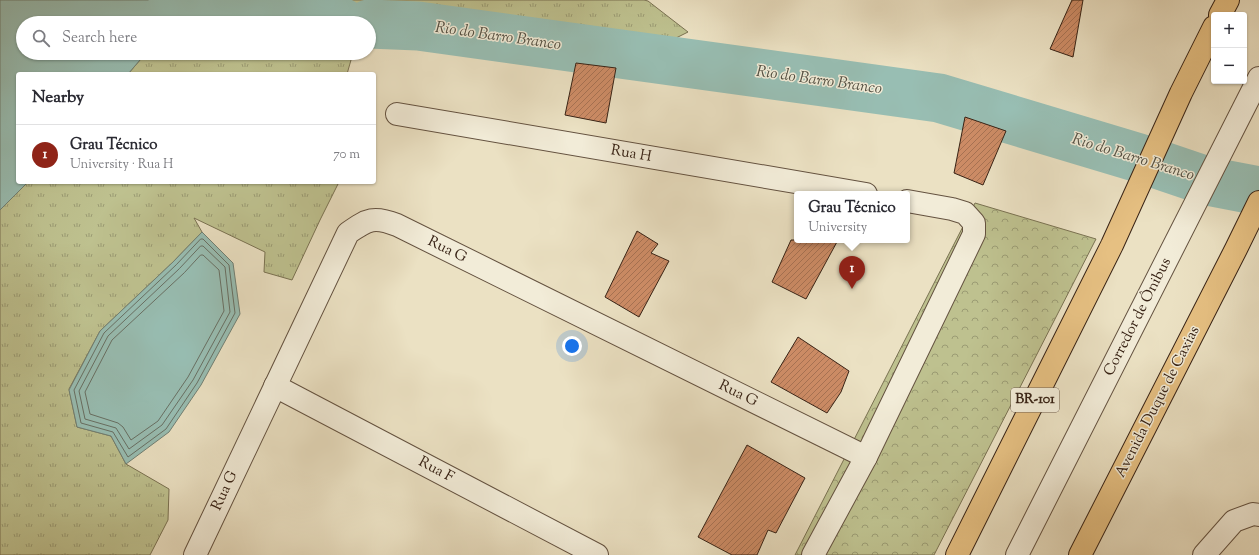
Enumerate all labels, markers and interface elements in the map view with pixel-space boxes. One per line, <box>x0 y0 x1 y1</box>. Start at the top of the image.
map controls <box>1211 12 1247 84</box>
button: + <box>1211 12 1247 48</box>
search box <box>16 16 376 60</box>
water label: Rio do Barro Branco <box>434 17 562 57</box>
icon: search <box>30 27 52 49</box>
text: Search here <box>62 28 137 49</box>
button: − <box>1211 48 1247 84</box>
water label: Rio do Barro Branco <box>755 61 883 101</box>
text: Nearby <box>32 86 84 110</box>
water label: Rio do Barro Branco <box>1069 128 1197 188</box>
text: Grau Técnico <box>70 135 157 156</box>
street label: Rua H <box>609 140 653 168</box>
text: 1 <box>43 146 47 164</box>
text: 70 m <box>333 146 360 164</box>
text: University · Rua H <box>70 156 173 174</box>
popup <box>794 191 910 243</box>
text: Grau Técnico <box>808 198 896 219</box>
text: University <box>808 219 867 237</box>
street label: Rua G <box>424 231 470 269</box>
street label: Corredor de Ônibus <box>1098 254 1177 380</box>
pin: 1 <box>839 256 865 289</box>
street label: Avenida Duque de Caxias <box>1111 322 1205 481</box>
your location <box>562 336 582 356</box>
street label: Rua G <box>715 375 761 413</box>
road number: BR-101 <box>1011 388 1059 412</box>
street label: Rua F <box>415 452 458 488</box>
street label: Rua G <box>207 468 243 514</box>

